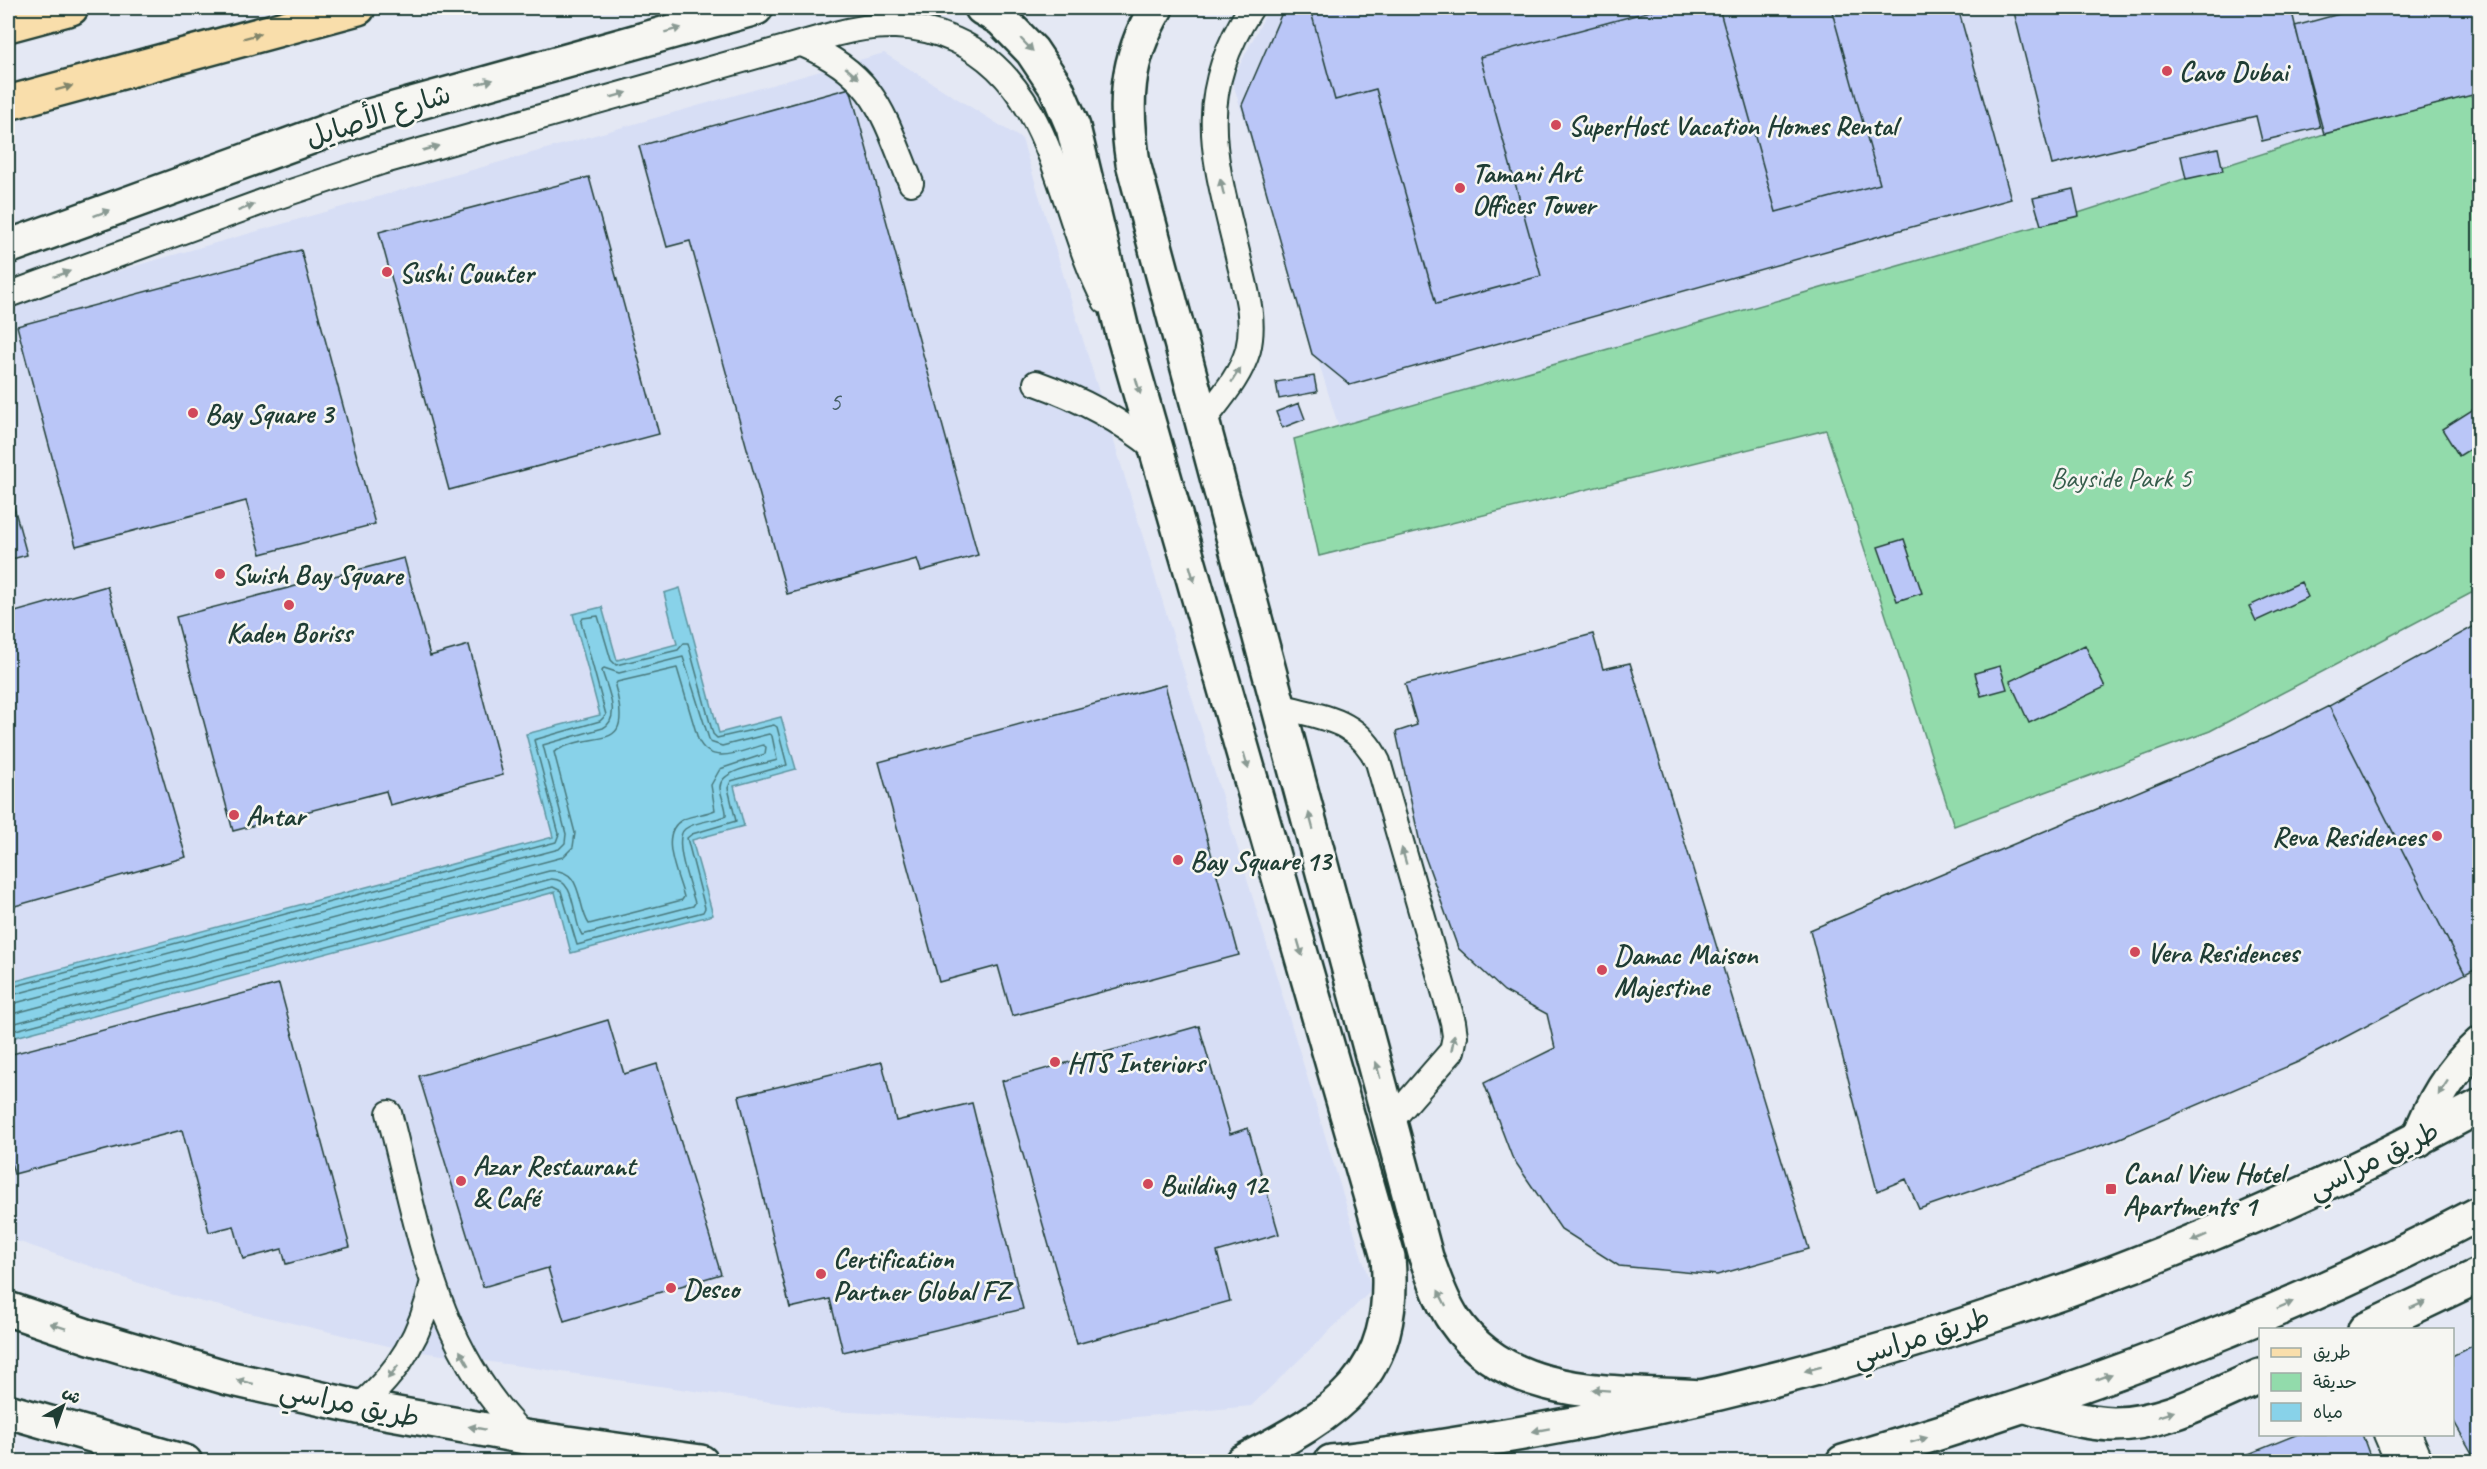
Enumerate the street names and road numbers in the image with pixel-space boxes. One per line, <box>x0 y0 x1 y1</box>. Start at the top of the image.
street label: شارع الأصايل <box>301 75 456 157</box>
street label: طريق مراسي <box>2302 1113 2448 1213</box>
street label: طريق مراسي <box>1848 1299 1996 1381</box>
street label: طريق مراسي <box>275 1372 423 1442</box>

